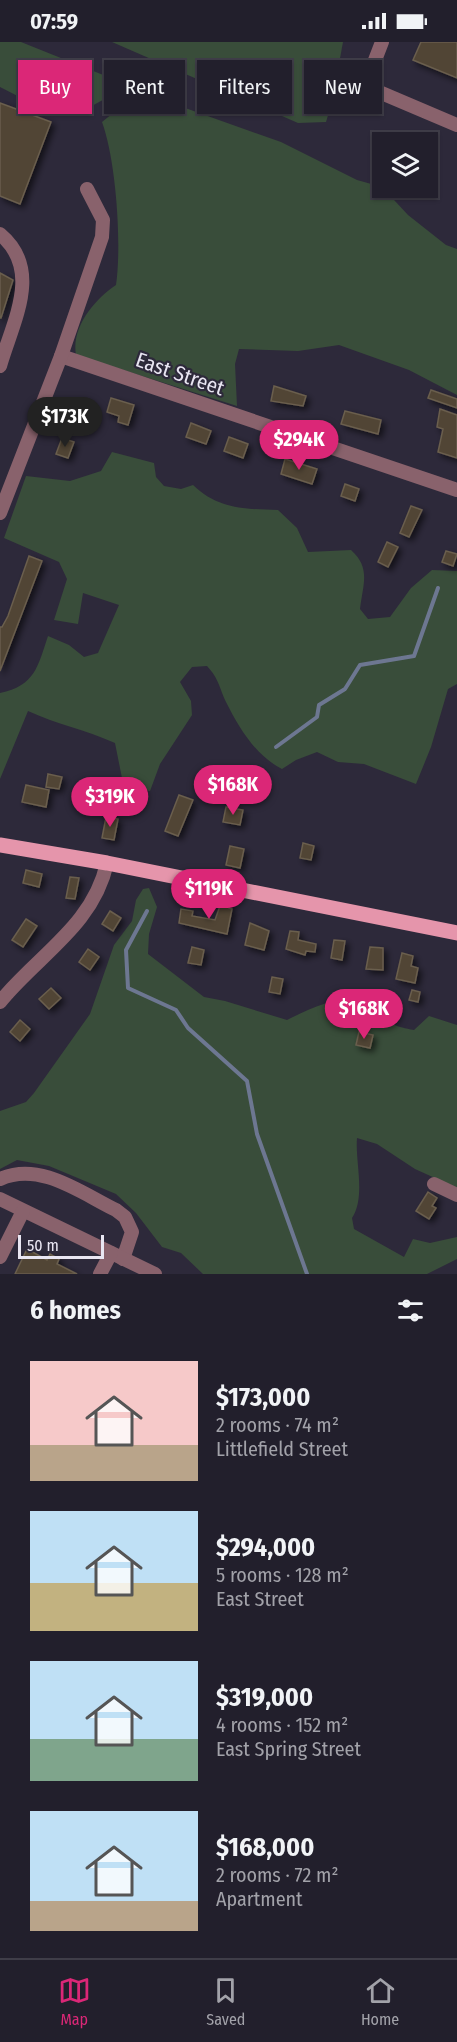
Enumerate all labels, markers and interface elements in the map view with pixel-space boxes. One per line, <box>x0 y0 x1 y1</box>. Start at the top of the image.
text: 07:59 <box>30 8 78 35</box>
chip: Buy <box>18 60 92 114</box>
chip: Rent <box>104 60 185 114</box>
chip: Filters <box>197 60 292 114</box>
chip: New <box>304 60 382 114</box>
map controls <box>372 132 438 198</box>
button: layers <box>372 132 438 198</box>
street label: East Street <box>132 347 228 401</box>
pin: $173K <box>23 397 107 448</box>
text: $173K <box>41 404 89 428</box>
pin: $294K <box>257 420 341 471</box>
text: $294K <box>274 427 325 451</box>
pin: $168K <box>191 765 275 816</box>
text: $168K <box>208 772 258 796</box>
pin: $319K <box>68 777 152 828</box>
text: $319K <box>85 784 135 808</box>
pin: $119K <box>167 869 251 920</box>
text: $119K <box>185 876 233 900</box>
pin: $168K <box>322 989 406 1040</box>
text: $168K <box>339 996 389 1020</box>
scale bar <box>18 1232 104 1260</box>
text: 50 m <box>27 1236 59 1255</box>
icon: filters <box>394 1294 427 1327</box>
text: 6 homes <box>30 1295 121 1326</box>
text: $173,000 <box>216 1382 310 1413</box>
icon: home <box>78 1385 150 1457</box>
text: 2 rooms · 74 m² <box>216 1413 339 1437</box>
text: Littlefield Street <box>216 1437 348 1461</box>
text: $294,000 <box>216 1532 315 1563</box>
icon: home <box>78 1535 150 1607</box>
text: 5 rooms · 128 m² <box>216 1563 349 1587</box>
text: East Street <box>216 1587 304 1611</box>
text: $319,000 <box>216 1682 313 1713</box>
icon: home <box>78 1685 150 1757</box>
text: 4 rooms · 152 m² <box>216 1713 348 1737</box>
text: East Spring Street <box>216 1737 361 1761</box>
text: $168,000 <box>216 1832 314 1863</box>
icon: home <box>78 1835 150 1907</box>
text: 2 rooms · 72 m² <box>216 1863 338 1887</box>
text: Apartment <box>216 1887 303 1911</box>
tab: Map <box>58 1974 91 2029</box>
tab: Saved <box>206 1974 245 2029</box>
tab: Home <box>361 1974 399 2029</box>

